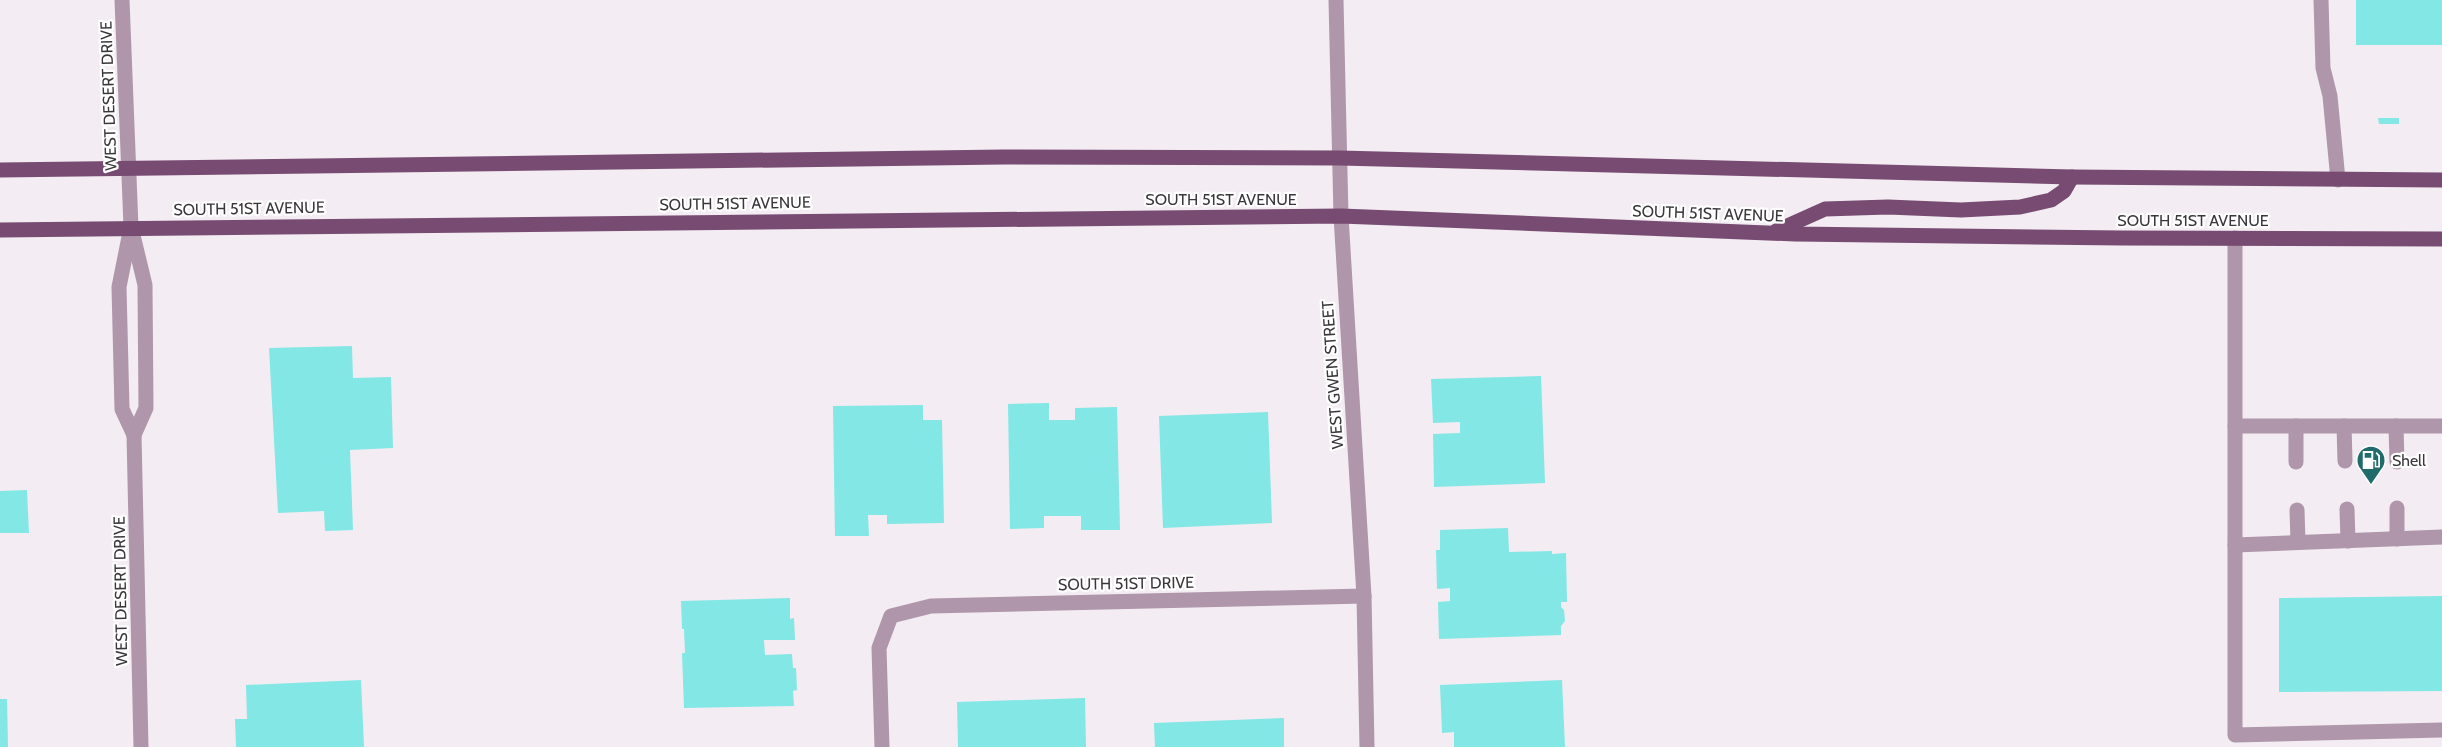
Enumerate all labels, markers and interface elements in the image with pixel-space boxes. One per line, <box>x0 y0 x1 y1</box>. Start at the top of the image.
street label: WEST DESERT DRIVE <box>96 21 121 171</box>
street label: SOUTH 51ST AVENUE <box>1145 190 1297 209</box>
street label: SOUTH 51ST AVENUE <box>659 193 811 214</box>
street label: SOUTH 51ST AVENUE <box>173 198 325 219</box>
street label: SOUTH 51ST AVENUE <box>1632 201 1784 226</box>
street label: SOUTH 51ST AVENUE <box>2117 211 2269 230</box>
street label: WEST GWEN STREET <box>1318 300 1347 450</box>
fuel station icon: Shell <box>2355 444 2387 486</box>
place label: Shell <box>2392 451 2426 470</box>
street label: WEST DESERT DRIVE <box>110 516 131 666</box>
street label: SOUTH 51ST DRIVE <box>1058 573 1194 594</box>

